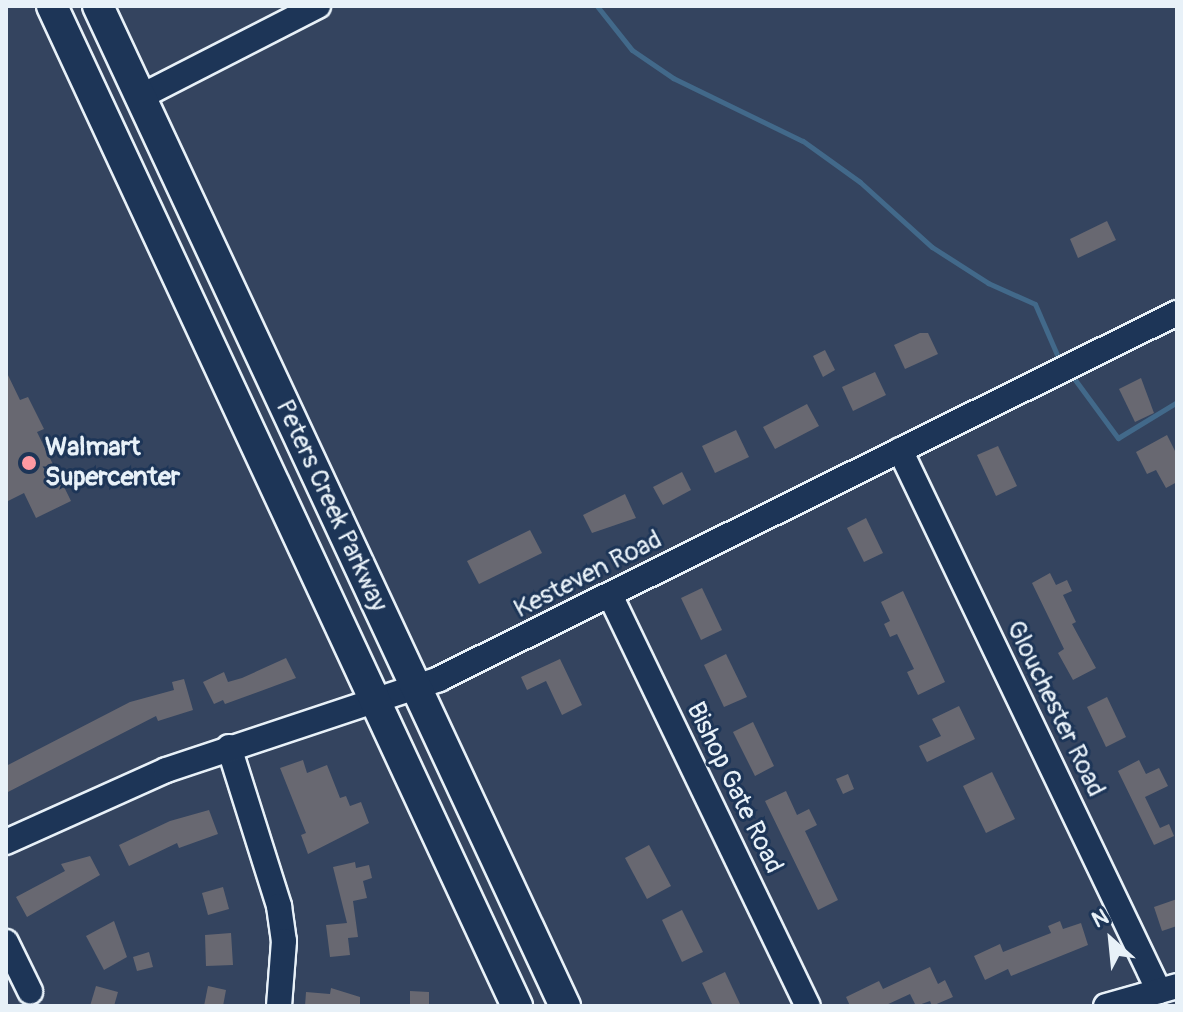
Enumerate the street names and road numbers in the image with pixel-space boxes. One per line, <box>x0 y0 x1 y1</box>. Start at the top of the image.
street label: Peters Creek Parkway <box>268 395 394 617</box>
street label: Kesteven Road <box>509 524 667 626</box>
street label: Glouchester Road <box>999 616 1111 802</box>
street label: Bishop Gate Road <box>679 697 789 879</box>

